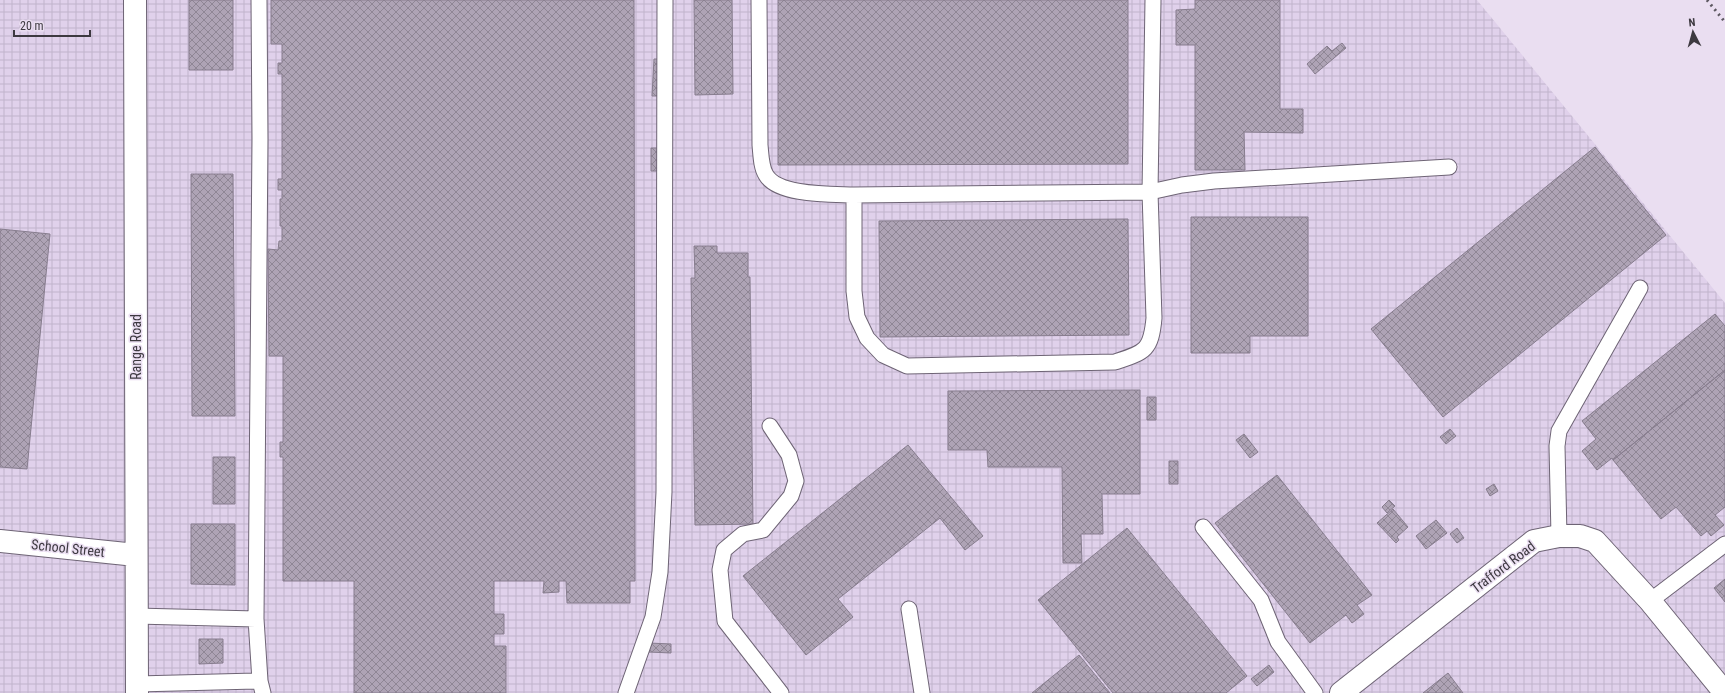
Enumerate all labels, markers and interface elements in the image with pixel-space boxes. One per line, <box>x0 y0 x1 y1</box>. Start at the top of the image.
scale bar <box>14 12 90 38</box>
north arrow <box>1673 12 1713 52</box>
text: N <box>1688 16 1696 29</box>
text: 20 m <box>20 19 44 33</box>
street label: Range Road <box>128 314 144 380</box>
street label: School Street <box>30 536 106 560</box>
street label: Trafford Road <box>1468 538 1538 596</box>

